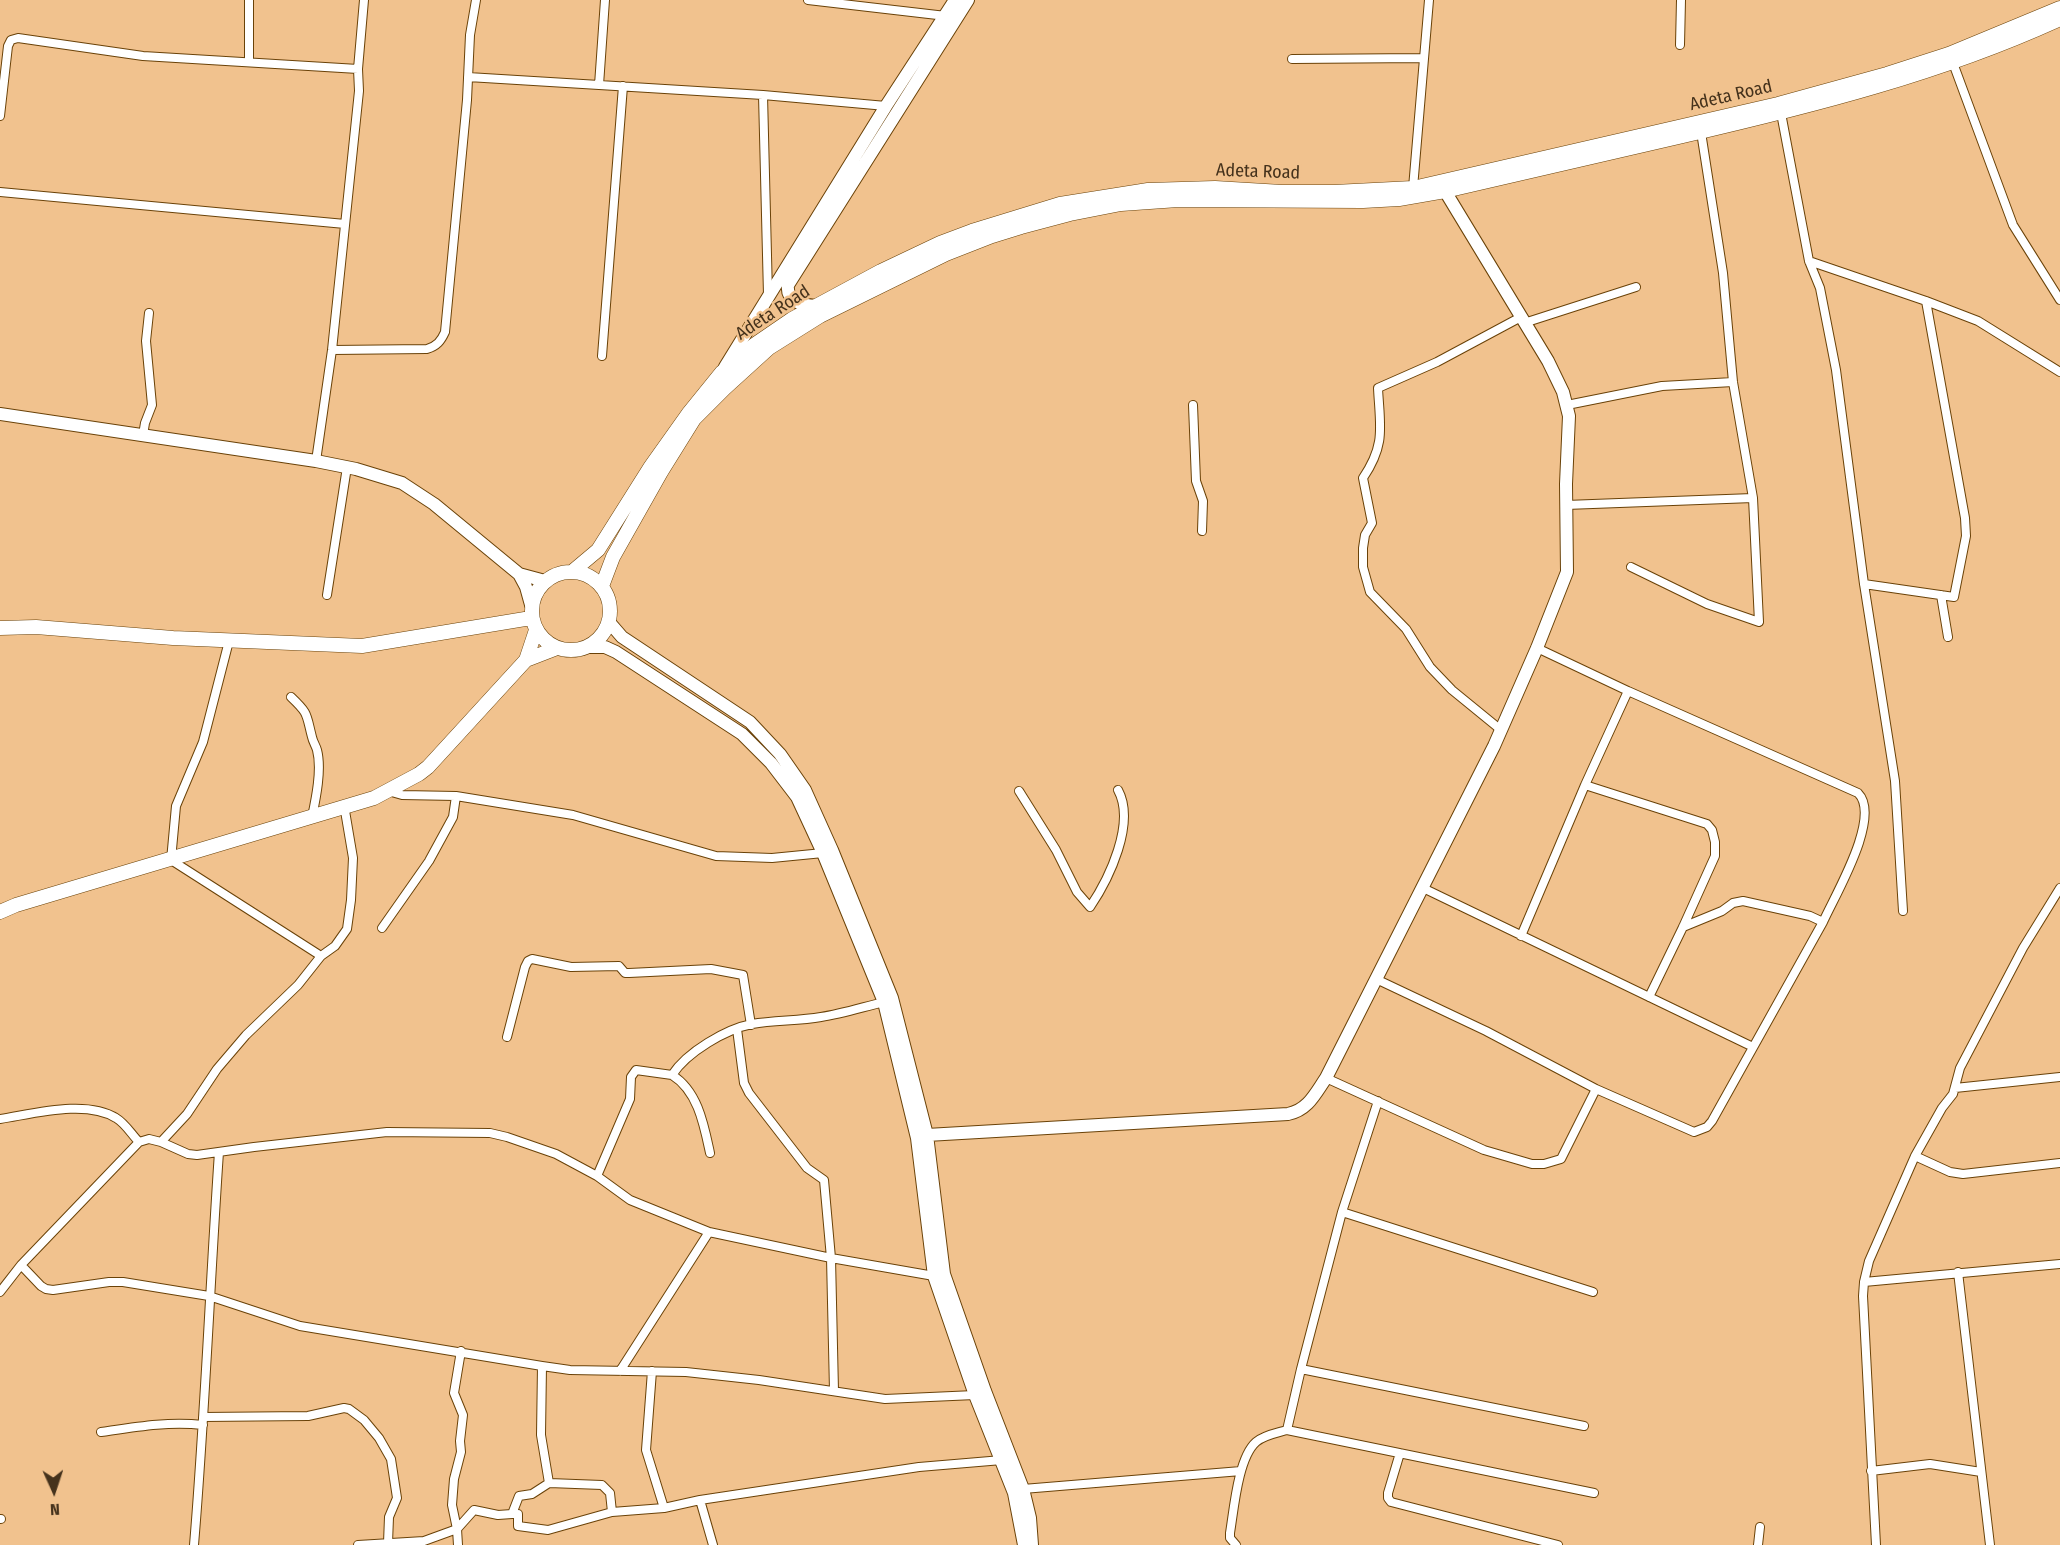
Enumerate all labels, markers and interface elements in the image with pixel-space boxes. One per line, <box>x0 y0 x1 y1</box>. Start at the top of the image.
street label: Adeta Road <box>1688 76 1774 116</box>
street label: Adeta Road <box>1216 160 1300 184</box>
street label: Adeta Road <box>732 281 814 345</box>
north arrow <box>24 1461 84 1521</box>
text: N <box>50 1500 60 1519</box>

